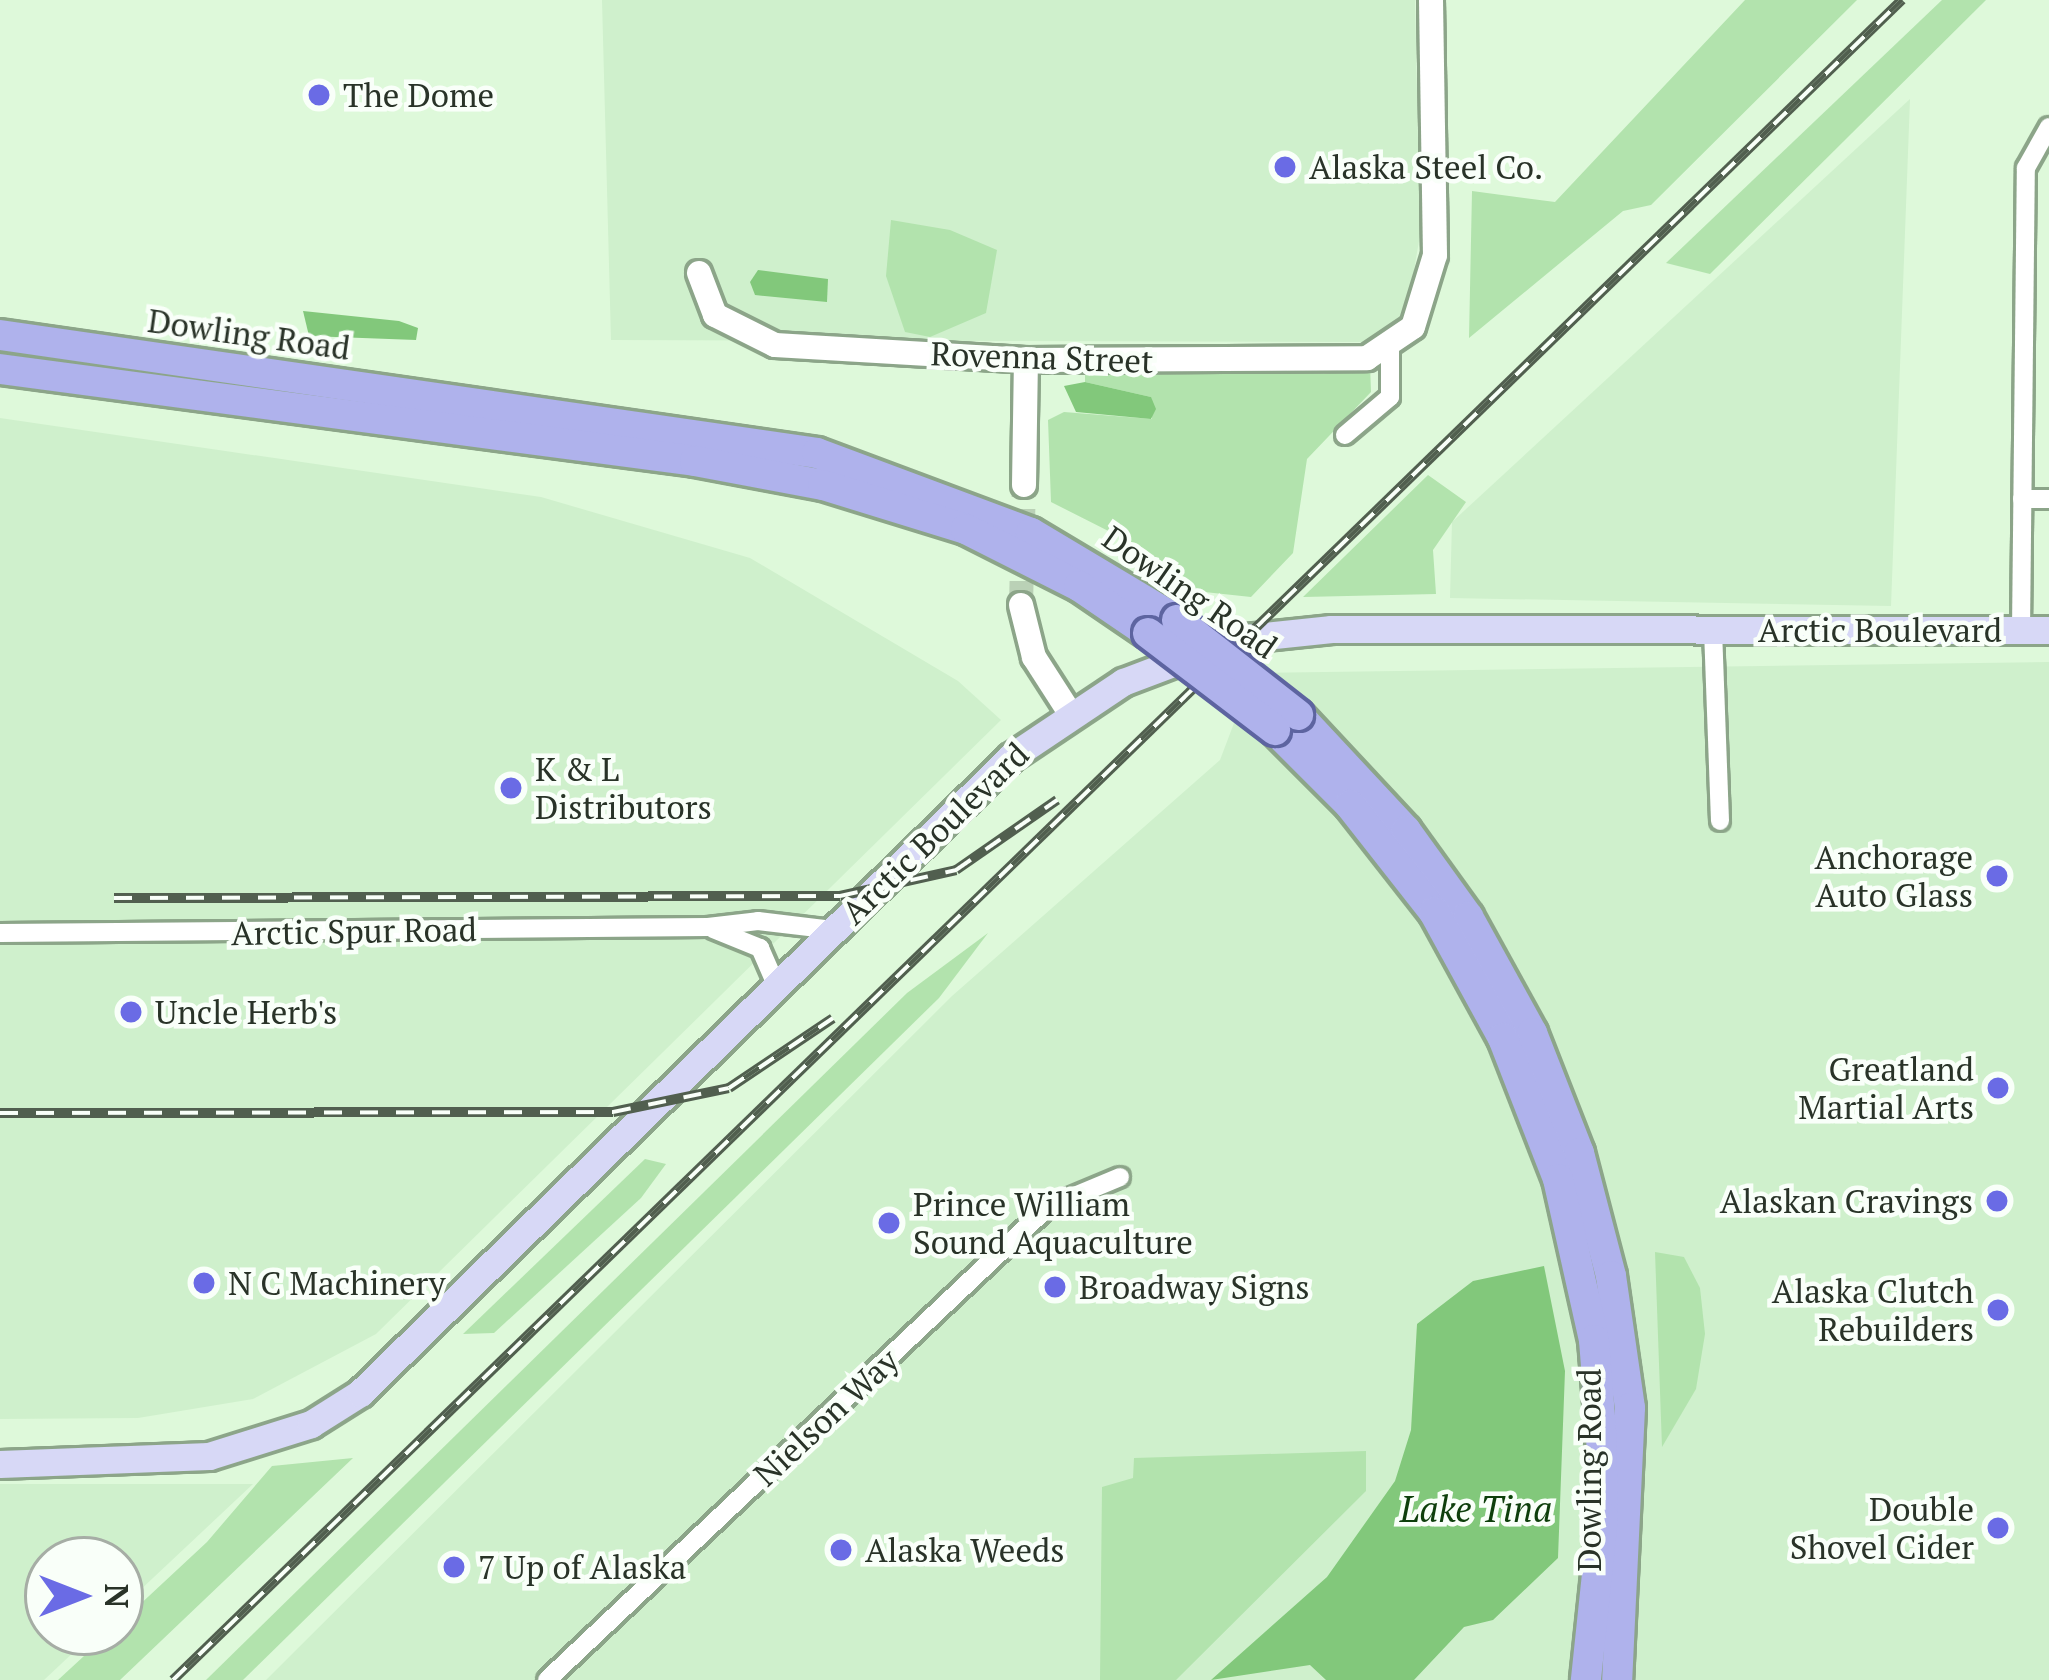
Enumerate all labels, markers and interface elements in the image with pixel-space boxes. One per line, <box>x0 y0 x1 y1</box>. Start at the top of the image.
place label: The Dome <box>343 75 494 115</box>
marker: The Dome <box>306 82 332 108</box>
place label: Alaska Steel Co. <box>1309 147 1543 187</box>
marker: Alaska Steel Co. <box>1272 154 1298 180</box>
street label: Dowling Road <box>145 300 353 368</box>
street label: Rovenna Street <box>930 333 1154 381</box>
street label: Dowling Road <box>1095 517 1285 667</box>
street label: Arctic Boulevard <box>1758 610 2002 650</box>
street label: Arctic Boulevard <box>834 734 1036 932</box>
place label: K & L Distributors <box>535 749 712 827</box>
marker: K & L Distributors <box>498 775 524 801</box>
place label: Anchorage Auto Glass <box>1815 837 1973 915</box>
marker: Anchorage Auto Glass <box>1984 863 2010 889</box>
street label: Arctic Spur Road <box>231 909 477 953</box>
place label: Uncle Herb's <box>155 992 337 1032</box>
marker: Uncle Herb's <box>118 999 144 1025</box>
place label: Greatland Martial Arts <box>1798 1049 1974 1127</box>
marker: Greatland Martial Arts <box>1985 1075 2011 1101</box>
place label: Alaskan Cravings <box>1720 1181 1973 1221</box>
place label: Prince William Sound Aquaculture <box>913 1184 1194 1262</box>
marker: Alaskan Cravings <box>1984 1188 2010 1214</box>
marker: Prince William Sound Aquaculture <box>876 1210 902 1236</box>
place label: N C Machinery <box>228 1263 446 1303</box>
place label: Broadway Signs <box>1079 1267 1309 1307</box>
marker: N C Machinery <box>191 1270 217 1296</box>
place label: Alaska Clutch Rebuilders <box>1772 1271 1974 1349</box>
marker: Broadway Signs <box>1042 1274 1068 1300</box>
marker: Alaska Clutch Rebuilders <box>1985 1297 2011 1323</box>
street label: Nielson Way <box>746 1340 906 1494</box>
street label: Dowling Road <box>1569 1368 1609 1572</box>
water label: Lake Tina <box>1400 1487 1552 1531</box>
place label: Double Shovel Cider <box>1790 1489 1974 1567</box>
marker: Double Shovel Cider <box>1985 1515 2011 1541</box>
place label: Alaska Weeds <box>865 1530 1065 1570</box>
north arrow <box>24 1536 144 1656</box>
marker: Alaska Weeds <box>828 1537 854 1563</box>
place label: 7 Up of Alaska <box>478 1547 687 1587</box>
marker: 7 Up of Alaska <box>441 1554 467 1580</box>
text: N <box>96 1583 139 1609</box>

